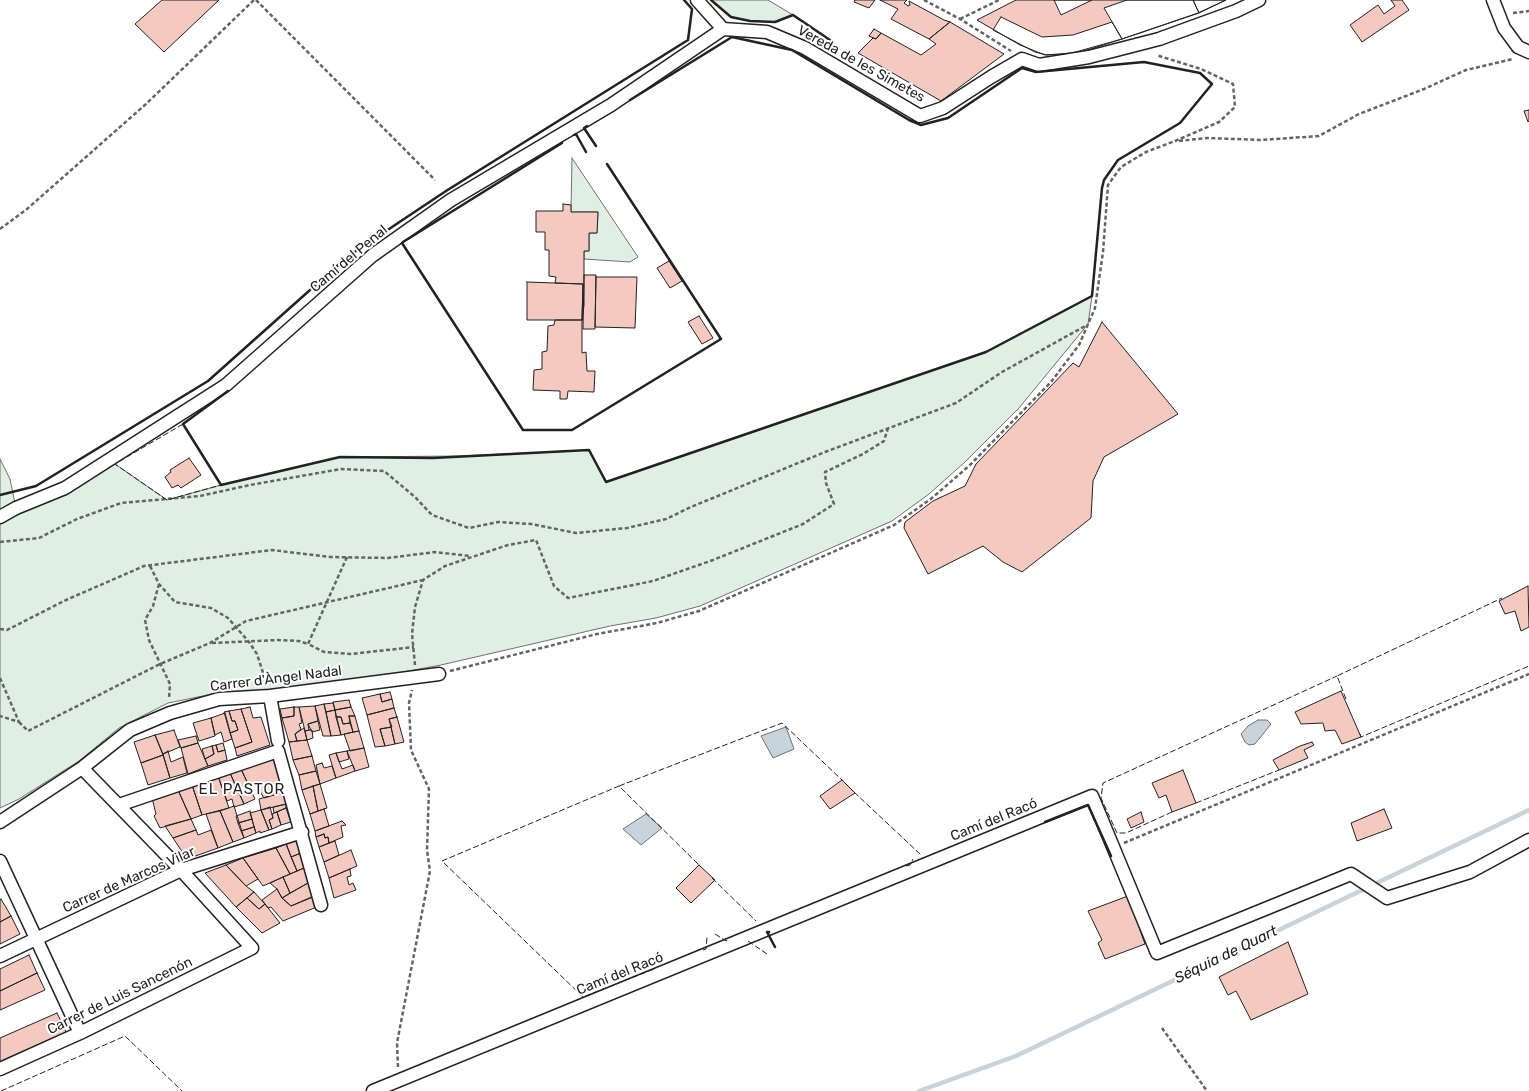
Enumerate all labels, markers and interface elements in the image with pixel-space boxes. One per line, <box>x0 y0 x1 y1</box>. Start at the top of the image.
street label: Vereda de les Simetes <box>794 22 928 106</box>
street label: Camí del Penal <box>307 222 391 296</box>
street label: Carrer d'Àngel Nadal <box>209 663 343 695</box>
district label: EL PASTOR <box>197 781 287 799</box>
street label: Camí del Racó <box>948 795 1040 845</box>
street label: Carrer de Marcos Vilar <box>60 843 198 917</box>
water label: Séquia de Quart <box>1172 922 1280 988</box>
street label: Camí del Racó <box>574 949 666 999</box>
street label: Carrer de Luis Sancenón <box>45 954 195 1038</box>

